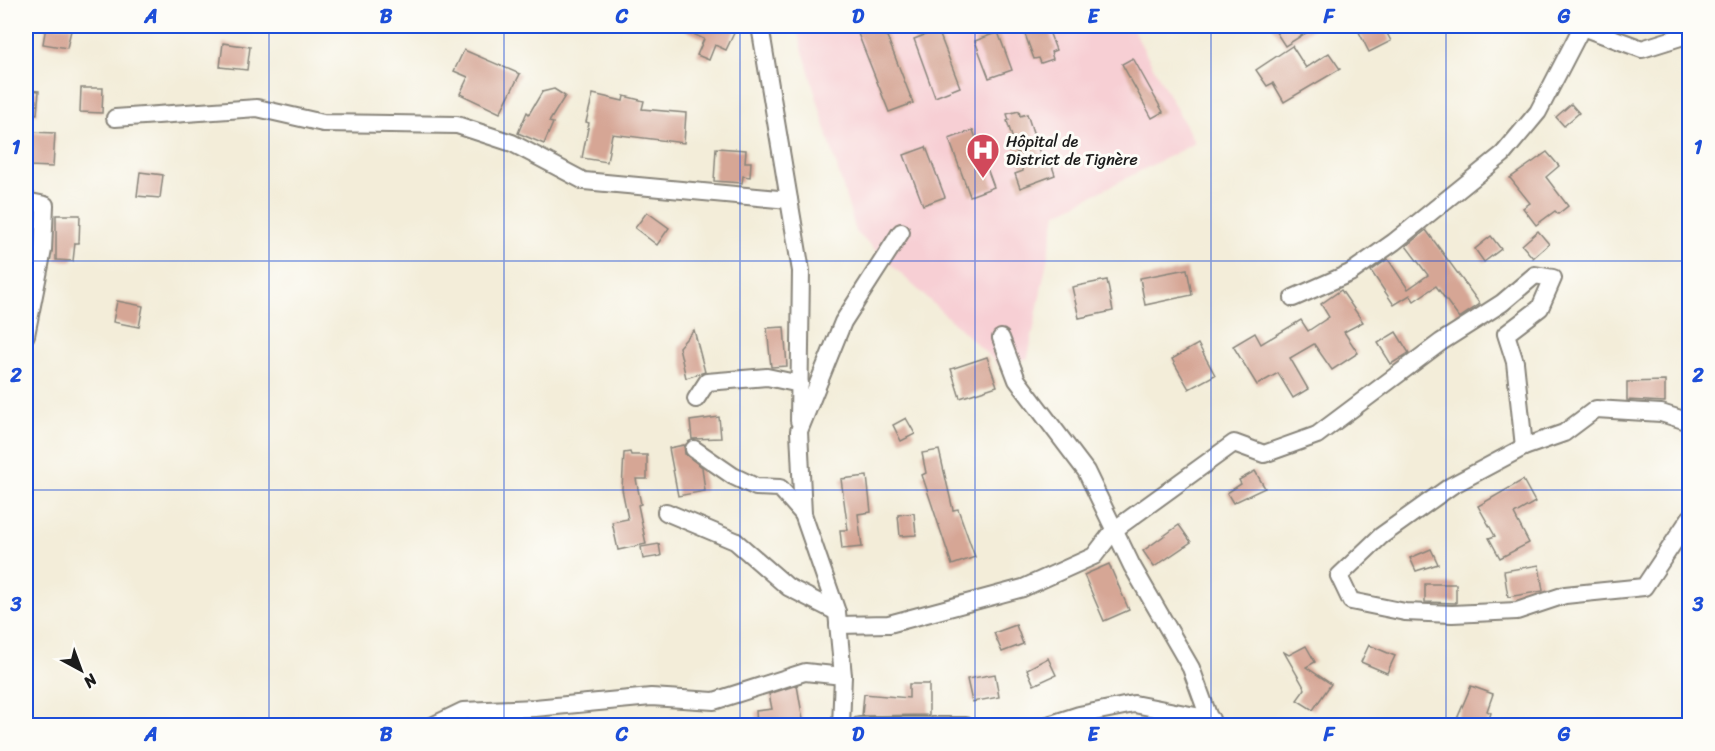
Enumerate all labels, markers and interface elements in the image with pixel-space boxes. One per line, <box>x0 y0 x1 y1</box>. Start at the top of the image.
text: A <box>143 0 158 34</box>
text: B <box>380 0 393 34</box>
text: C <box>615 0 629 34</box>
text: D <box>852 0 865 34</box>
text: E <box>1087 0 1100 34</box>
text: F <box>1323 0 1336 34</box>
text: G <box>1557 0 1571 34</box>
place label: Hôpital de District de Tignère <box>1006 127 1138 174</box>
text: 1 <box>12 130 21 165</box>
text: 1 <box>1694 130 1703 165</box>
hospital icon: Hôpital de District de Tignère <box>965 132 1001 179</box>
text: 2 <box>9 358 22 393</box>
text: 2 <box>1691 358 1704 393</box>
text: 3 <box>10 587 22 622</box>
text: 3 <box>1692 587 1704 622</box>
north arrow <box>51 640 111 700</box>
text: N <box>76 666 105 696</box>
text: A <box>143 717 158 751</box>
text: B <box>380 717 393 751</box>
text: C <box>615 717 629 751</box>
text: D <box>852 717 865 751</box>
text: E <box>1087 717 1100 751</box>
text: F <box>1323 717 1336 751</box>
text: G <box>1557 717 1571 751</box>

